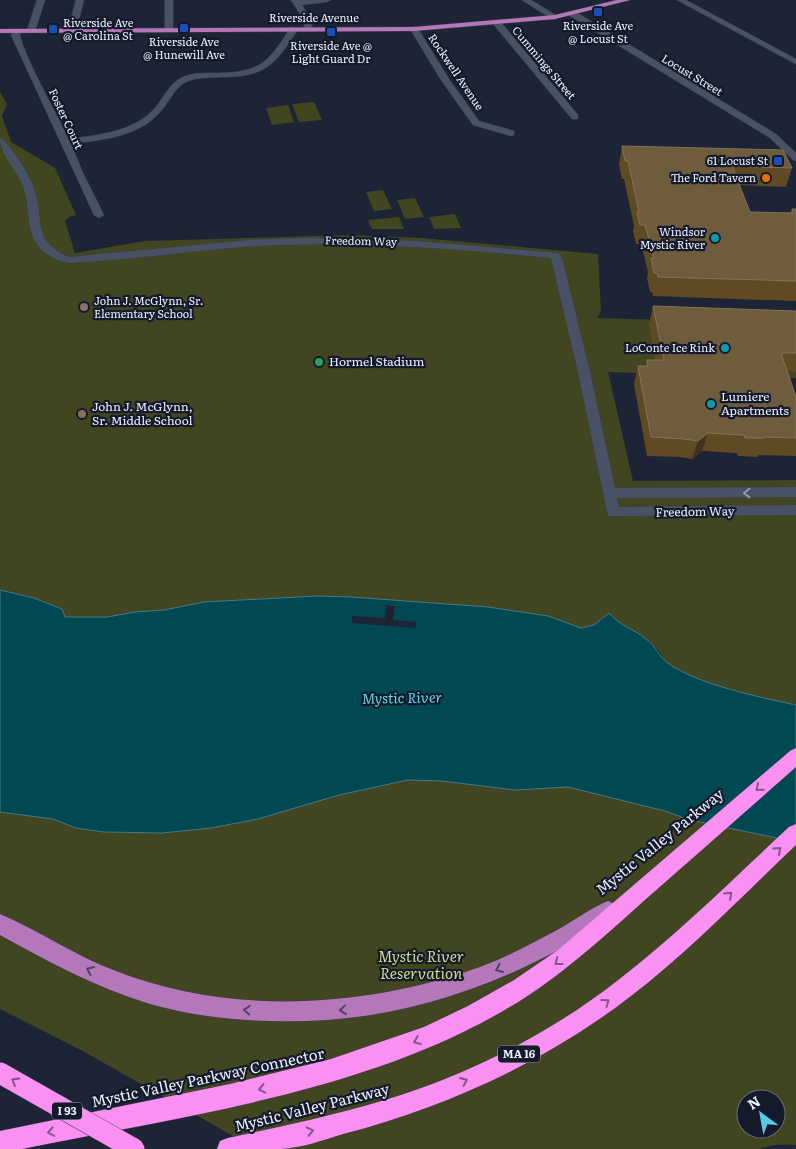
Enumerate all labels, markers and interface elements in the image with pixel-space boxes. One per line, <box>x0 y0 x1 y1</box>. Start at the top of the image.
marker: Riverside Ave @ Locust St <box>592 6 604 18</box>
street label: Riverside Avenue <box>269 9 359 25</box>
place label: Riverside Ave @ Carolina St <box>63 14 134 43</box>
place label: Riverside Ave @ Locust St <box>563 17 634 46</box>
marker: Riverside Ave @ Hunewill Ave <box>178 22 190 34</box>
street label: Cummings Street <box>509 22 581 103</box>
marker: Riverside Ave @ Carolina St <box>47 23 59 35</box>
marker: Riverside Ave @ Light Guard Dr <box>325 26 337 38</box>
street label: Rockwell Avenue <box>425 30 489 113</box>
place label: Riverside Ave @ Hunewill Ave <box>143 33 225 62</box>
place label: Riverside Ave @ Light Guard Dr <box>290 37 372 66</box>
street label: Locust Street <box>659 50 727 99</box>
street label: Foster Court <box>46 85 88 152</box>
place label: 61 Locust St <box>707 152 769 168</box>
marker: 61 Locust St <box>772 155 784 167</box>
place label: The Ford Tavern <box>671 169 756 185</box>
marker: The Ford Tavern <box>760 172 772 184</box>
place label: Windsor Mystic River <box>640 223 706 252</box>
street label: Freedom Way <box>325 231 398 249</box>
marker: Windsor Mystic River <box>709 232 721 244</box>
place label: John J. McGlynn, Sr. Elementary School <box>94 292 203 321</box>
marker: John J. McGlynn, Sr. Elementary School <box>78 301 90 313</box>
place label: LoConte Ice Rink <box>625 339 715 355</box>
marker: LoConte Ice Rink <box>719 342 731 354</box>
place label: Hormel Stadium <box>329 352 425 370</box>
marker: Hormel Stadium <box>313 356 325 368</box>
place label: Lumiere Apartments <box>721 387 789 419</box>
place label: John J. McGlynn, Sr. Middle School <box>92 397 193 429</box>
marker: Lumiere Apartments <box>705 398 717 410</box>
marker: John J. McGlynn, Sr. Middle School <box>76 408 88 420</box>
one-way arrow <box>743 488 751 498</box>
street label: Freedom Way <box>655 501 735 521</box>
water label: Mystic River <box>362 686 443 708</box>
street label: Mystic Valley Parkway <box>590 782 728 900</box>
one-way arrow <box>756 782 765 791</box>
one-way arrow <box>772 847 781 856</box>
one-way arrow <box>723 892 732 901</box>
park label: Mystic River Reservation <box>378 944 464 984</box>
one-way arrow <box>554 956 564 965</box>
one-way arrow <box>495 963 504 974</box>
one-way arrow <box>86 966 95 977</box>
one-way arrow <box>600 999 610 1008</box>
one-way arrow <box>242 1004 250 1015</box>
one-way arrow <box>338 1004 346 1015</box>
one-way arrow <box>413 1035 422 1045</box>
street label: Mystic Valley Parkway Connector <box>90 1045 326 1111</box>
road number: MA 16 <box>498 1046 540 1062</box>
one-way arrow <box>459 1077 468 1088</box>
one-way arrow <box>12 1078 21 1088</box>
street label: Mystic Valley Parkway <box>233 1080 391 1136</box>
one-way arrow <box>257 1083 266 1094</box>
north arrow <box>736 1089 786 1139</box>
text: N <box>743 1090 764 1114</box>
road number: I 93 <box>52 1102 82 1120</box>
one-way arrow <box>47 1126 55 1136</box>
one-way arrow <box>306 1126 315 1137</box>

